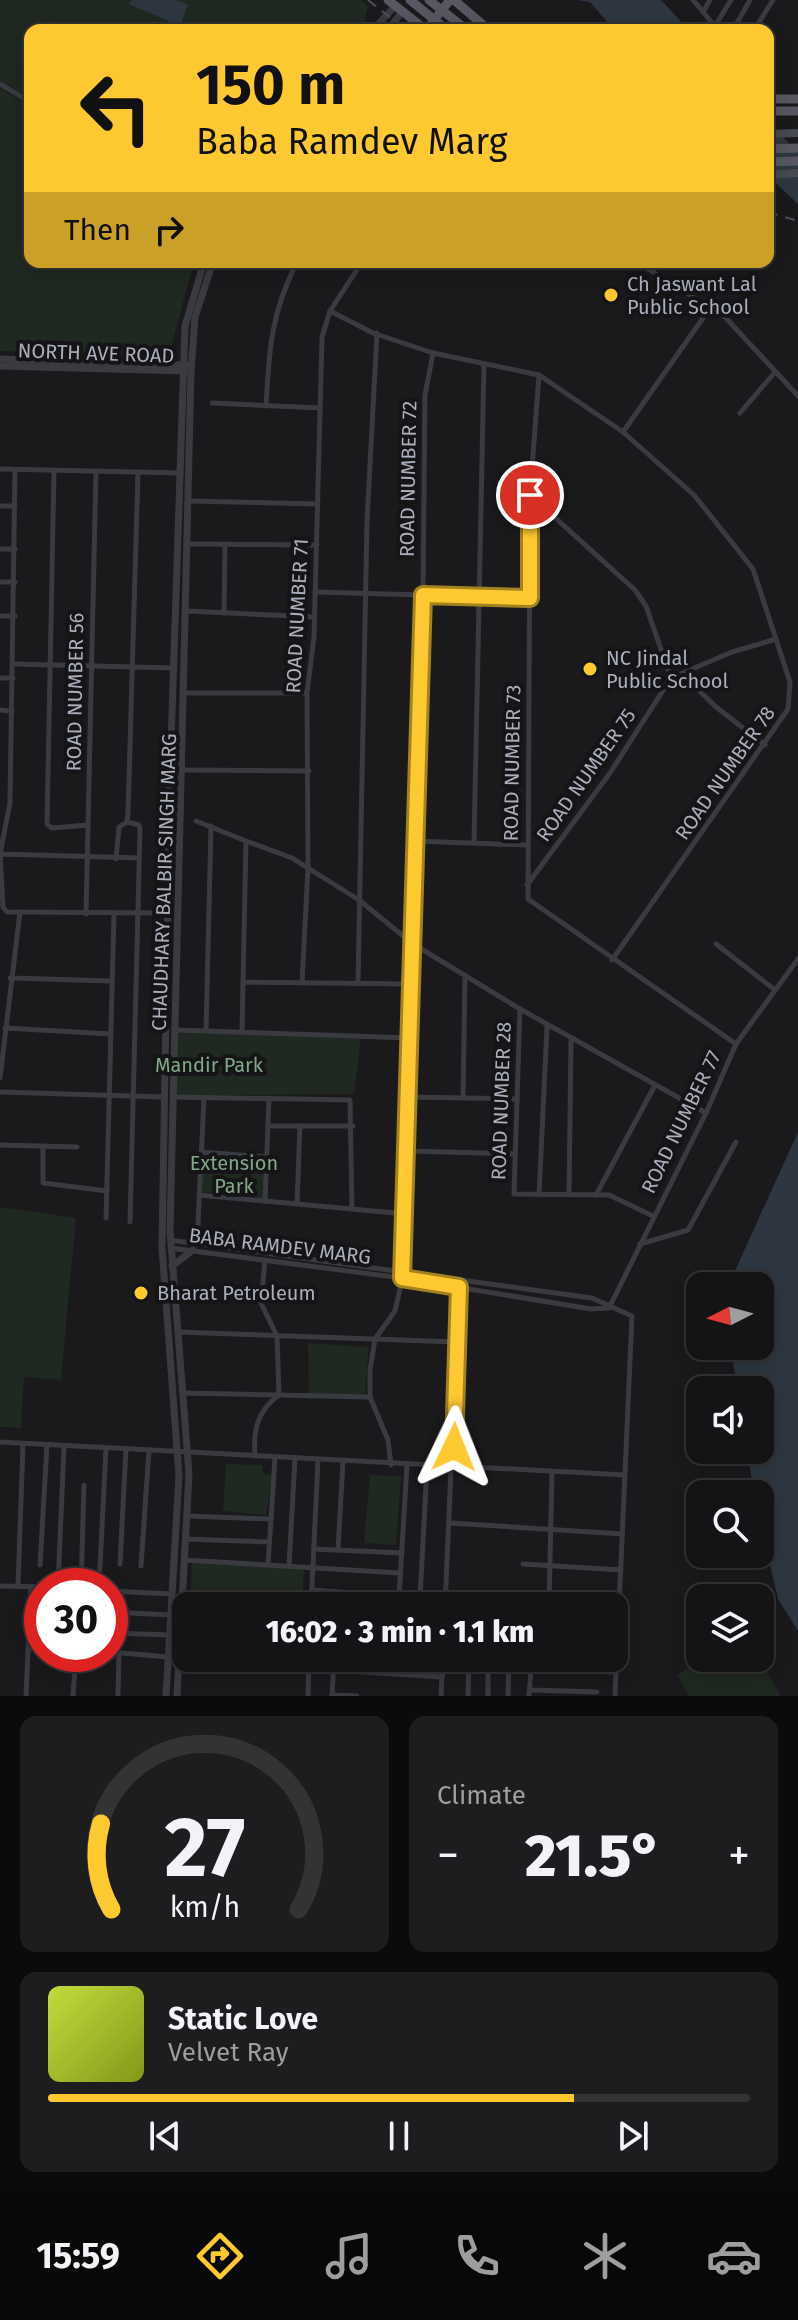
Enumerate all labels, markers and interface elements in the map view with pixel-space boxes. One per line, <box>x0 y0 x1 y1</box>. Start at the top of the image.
text: 150 m <box>196 52 345 119</box>
icon: left <box>64 56 168 160</box>
text: Baba Ramdev Marg <box>196 120 507 164</box>
icon: right <box>147 208 191 252</box>
text: Then <box>64 212 131 248</box>
place label: Ch Jaswant Lal Public School <box>627 272 757 319</box>
marker: Ch Jaswant Lal Public School <box>602 286 620 304</box>
street label: NORTH AVE ROAD <box>17 338 175 368</box>
street label: ROAD NUMBER 72 <box>395 401 421 557</box>
pin <box>496 461 564 529</box>
icon: arrive <box>508 473 552 517</box>
street label: ROAD NUMBER 71 <box>281 538 313 694</box>
street label: ROAD NUMBER 56 <box>62 612 88 772</box>
place label: NC Jindal Public School <box>606 646 728 693</box>
marker: NC Jindal Public School <box>581 660 599 678</box>
street label: ROAD NUMBER 73 <box>499 685 525 841</box>
street label: ROAD NUMBER 78 <box>670 702 780 844</box>
street label: ROAD NUMBER 75 <box>531 704 641 846</box>
street label: CHAUDHARY BALBIR SINGH MARG <box>147 733 181 1031</box>
street label: ROAD NUMBER 28 <box>486 1021 516 1181</box>
street label: ROAD NUMBER 77 <box>636 1047 726 1197</box>
park label: Mandir Park <box>155 1053 264 1077</box>
park label: Extension Park <box>190 1151 278 1198</box>
street label: BABA RAMDEV MARG <box>188 1223 372 1269</box>
north arrow <box>686 1272 774 1360</box>
map controls <box>686 1272 774 1672</box>
place label: Bharat Petroleum <box>157 1281 316 1305</box>
marker: Bharat Petroleum <box>132 1284 150 1302</box>
button: sound <box>686 1376 774 1464</box>
position arrow <box>412 1405 496 1489</box>
button: search <box>686 1480 774 1568</box>
speed limit sign: 30 <box>24 1568 128 1672</box>
button: layers <box>686 1584 774 1672</box>
text: 16:02 · 3 min · 1.1 km <box>266 1614 534 1650</box>
text: Climate <box>437 1780 526 1811</box>
text: 27 <box>164 1798 245 1898</box>
text: 21.5° <box>525 1820 662 1892</box>
text: − <box>437 1829 459 1882</box>
text: + <box>728 1829 750 1882</box>
text: km/h <box>169 1890 240 1925</box>
text: Static Love <box>168 2001 318 2037</box>
text: Velvet Ray <box>168 2037 288 2068</box>
icon: previous <box>143 2114 187 2158</box>
icon: pause <box>377 2114 421 2158</box>
icon: next <box>611 2114 655 2158</box>
icon: directions <box>192 2228 248 2284</box>
icon: music <box>321 2228 377 2284</box>
icon: phone <box>449 2228 505 2284</box>
icon: climate <box>577 2228 633 2284</box>
icon: car <box>706 2228 762 2284</box>
text: 15:59 <box>36 2234 120 2278</box>

